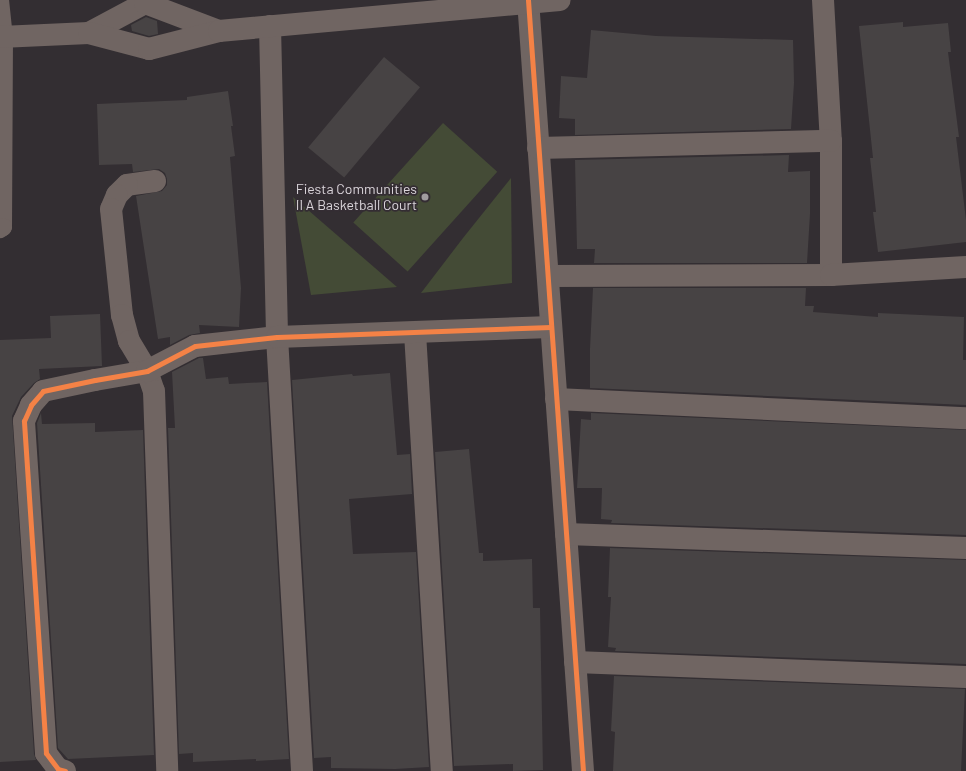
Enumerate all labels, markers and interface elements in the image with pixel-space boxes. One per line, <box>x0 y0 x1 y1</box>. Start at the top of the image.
place label: Fiesta Communities II A Basketball Court <box>296 181 417 214</box>
marker: Fiesta Communities II A Basketball Court <box>420 192 430 202</box>

